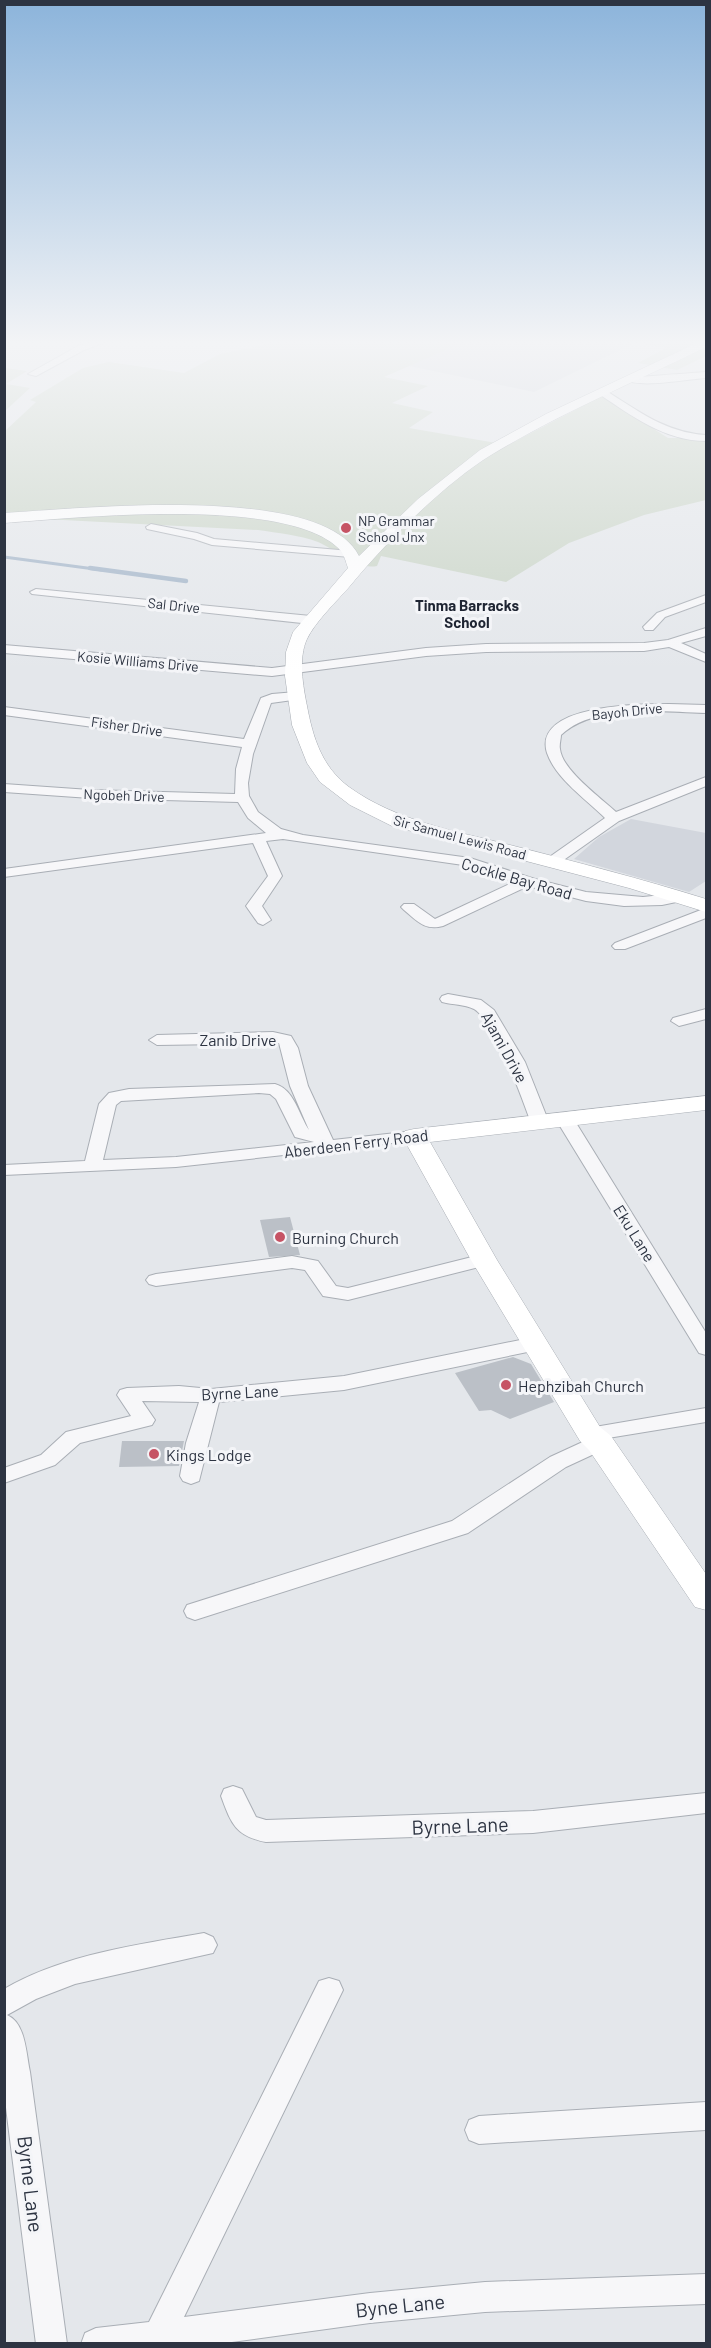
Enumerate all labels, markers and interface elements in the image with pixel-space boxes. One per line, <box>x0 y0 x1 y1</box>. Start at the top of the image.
place label: NP Grammar School Jnx <box>358 512 435 545</box>
marker: NP Grammar School Jnx <box>339 521 353 535</box>
street label: Sal Drive <box>147 594 201 616</box>
district label: Tinma Barracks School <box>415 596 520 631</box>
street label: Kosie Williams Drive <box>77 647 199 675</box>
street label: Bayoh Drive <box>591 699 663 723</box>
street label: Fisher Drive <box>90 713 164 739</box>
street label: Ngobeh Drive <box>83 785 165 805</box>
street label: Sir Samuel Lewis Road <box>392 811 528 863</box>
street label: Cockle Bay Road <box>460 853 574 903</box>
street label: Ajami Drive <box>478 1008 532 1086</box>
street label: Zanib Drive <box>199 1030 277 1049</box>
street label: Aberdeen Ferry Road <box>283 1125 429 1161</box>
street label: Eku Lane <box>610 1201 660 1265</box>
place label: Burning Church <box>292 1228 399 1247</box>
marker: Burning Church <box>273 1230 287 1244</box>
place label: Hephzibah Church <box>518 1376 644 1395</box>
marker: Hephzibah Church <box>499 1378 513 1392</box>
street label: Byrne Lane <box>201 1380 279 1404</box>
place label: Kings Lodge <box>166 1445 251 1464</box>
marker: Kings Lodge <box>147 1447 161 1461</box>
street label: Byrne Lane <box>411 1811 509 1839</box>
street label: Byrne Lane <box>13 2134 49 2234</box>
street label: Byne Lane <box>354 2288 446 2322</box>

